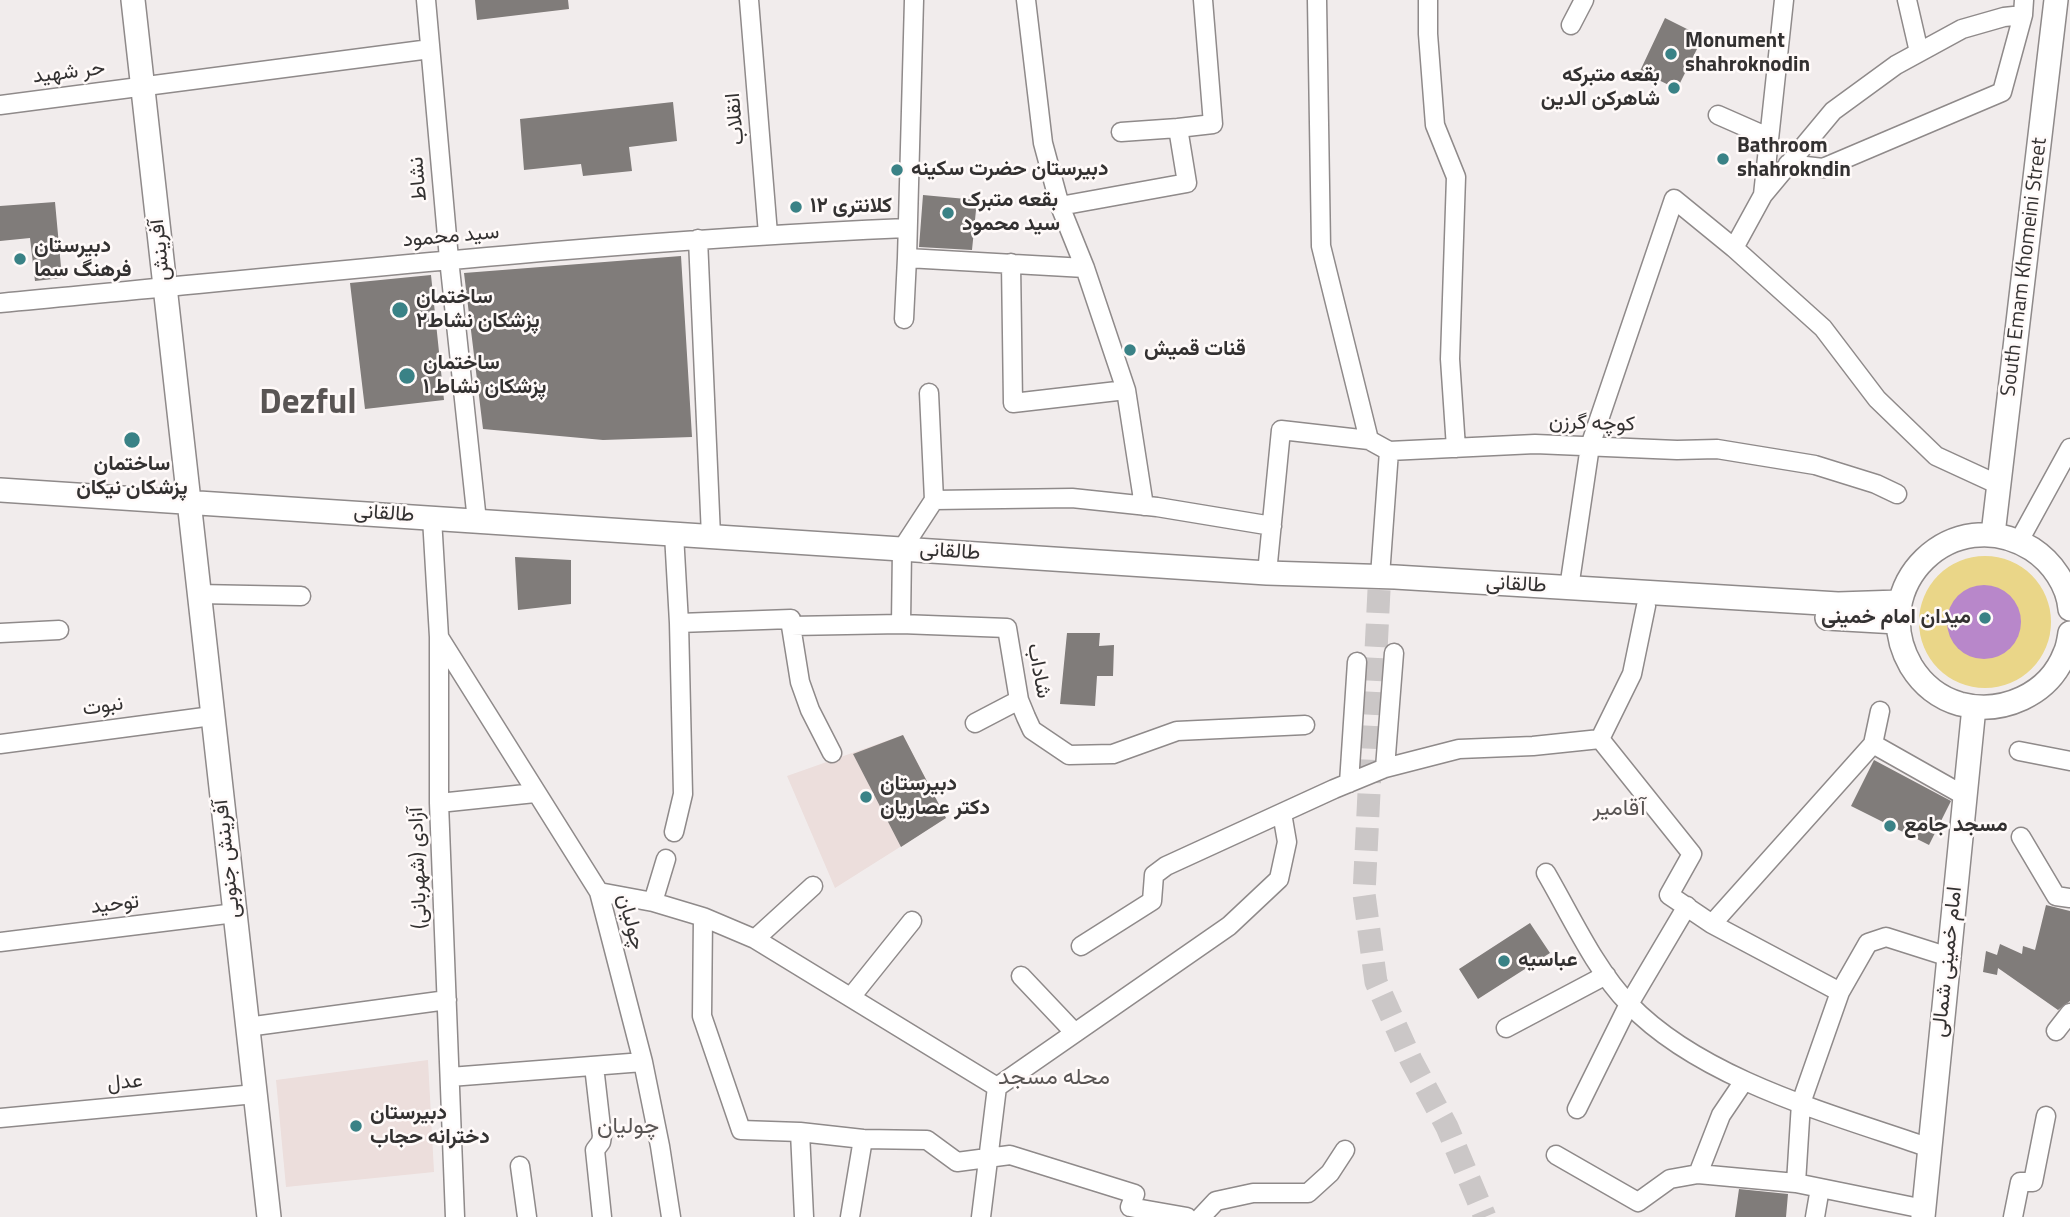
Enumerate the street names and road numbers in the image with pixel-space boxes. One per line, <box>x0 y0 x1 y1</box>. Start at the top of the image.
street label: حر شهید <box>31 56 107 90</box>
street label: انقلاب <box>721 92 751 146</box>
street label: South Emam Khomeini Street <box>1997 136 2053 398</box>
street label: نشاط <box>404 156 434 202</box>
street label: آفرینش <box>145 218 177 282</box>
street label: سید محمود <box>402 220 500 254</box>
street label: کوچه گرزن <box>1549 410 1635 438</box>
street label: طالقانی <box>353 499 415 529</box>
street label: طالقانی <box>919 537 981 567</box>
street label: طالقانی <box>1485 571 1547 599</box>
street label: شاداب <box>1020 641 1056 701</box>
street label: نبوت <box>81 692 125 722</box>
street label: آفرینش جنوبی <box>209 798 247 920</box>
street label: آزادی (شهربانی) <box>404 807 434 929</box>
street label: امام خمینی شمالی <box>1928 885 1968 1039</box>
street label: توحید <box>89 890 141 920</box>
street label: چولیان <box>610 891 650 953</box>
street label: عدل <box>106 1069 144 1097</box>

